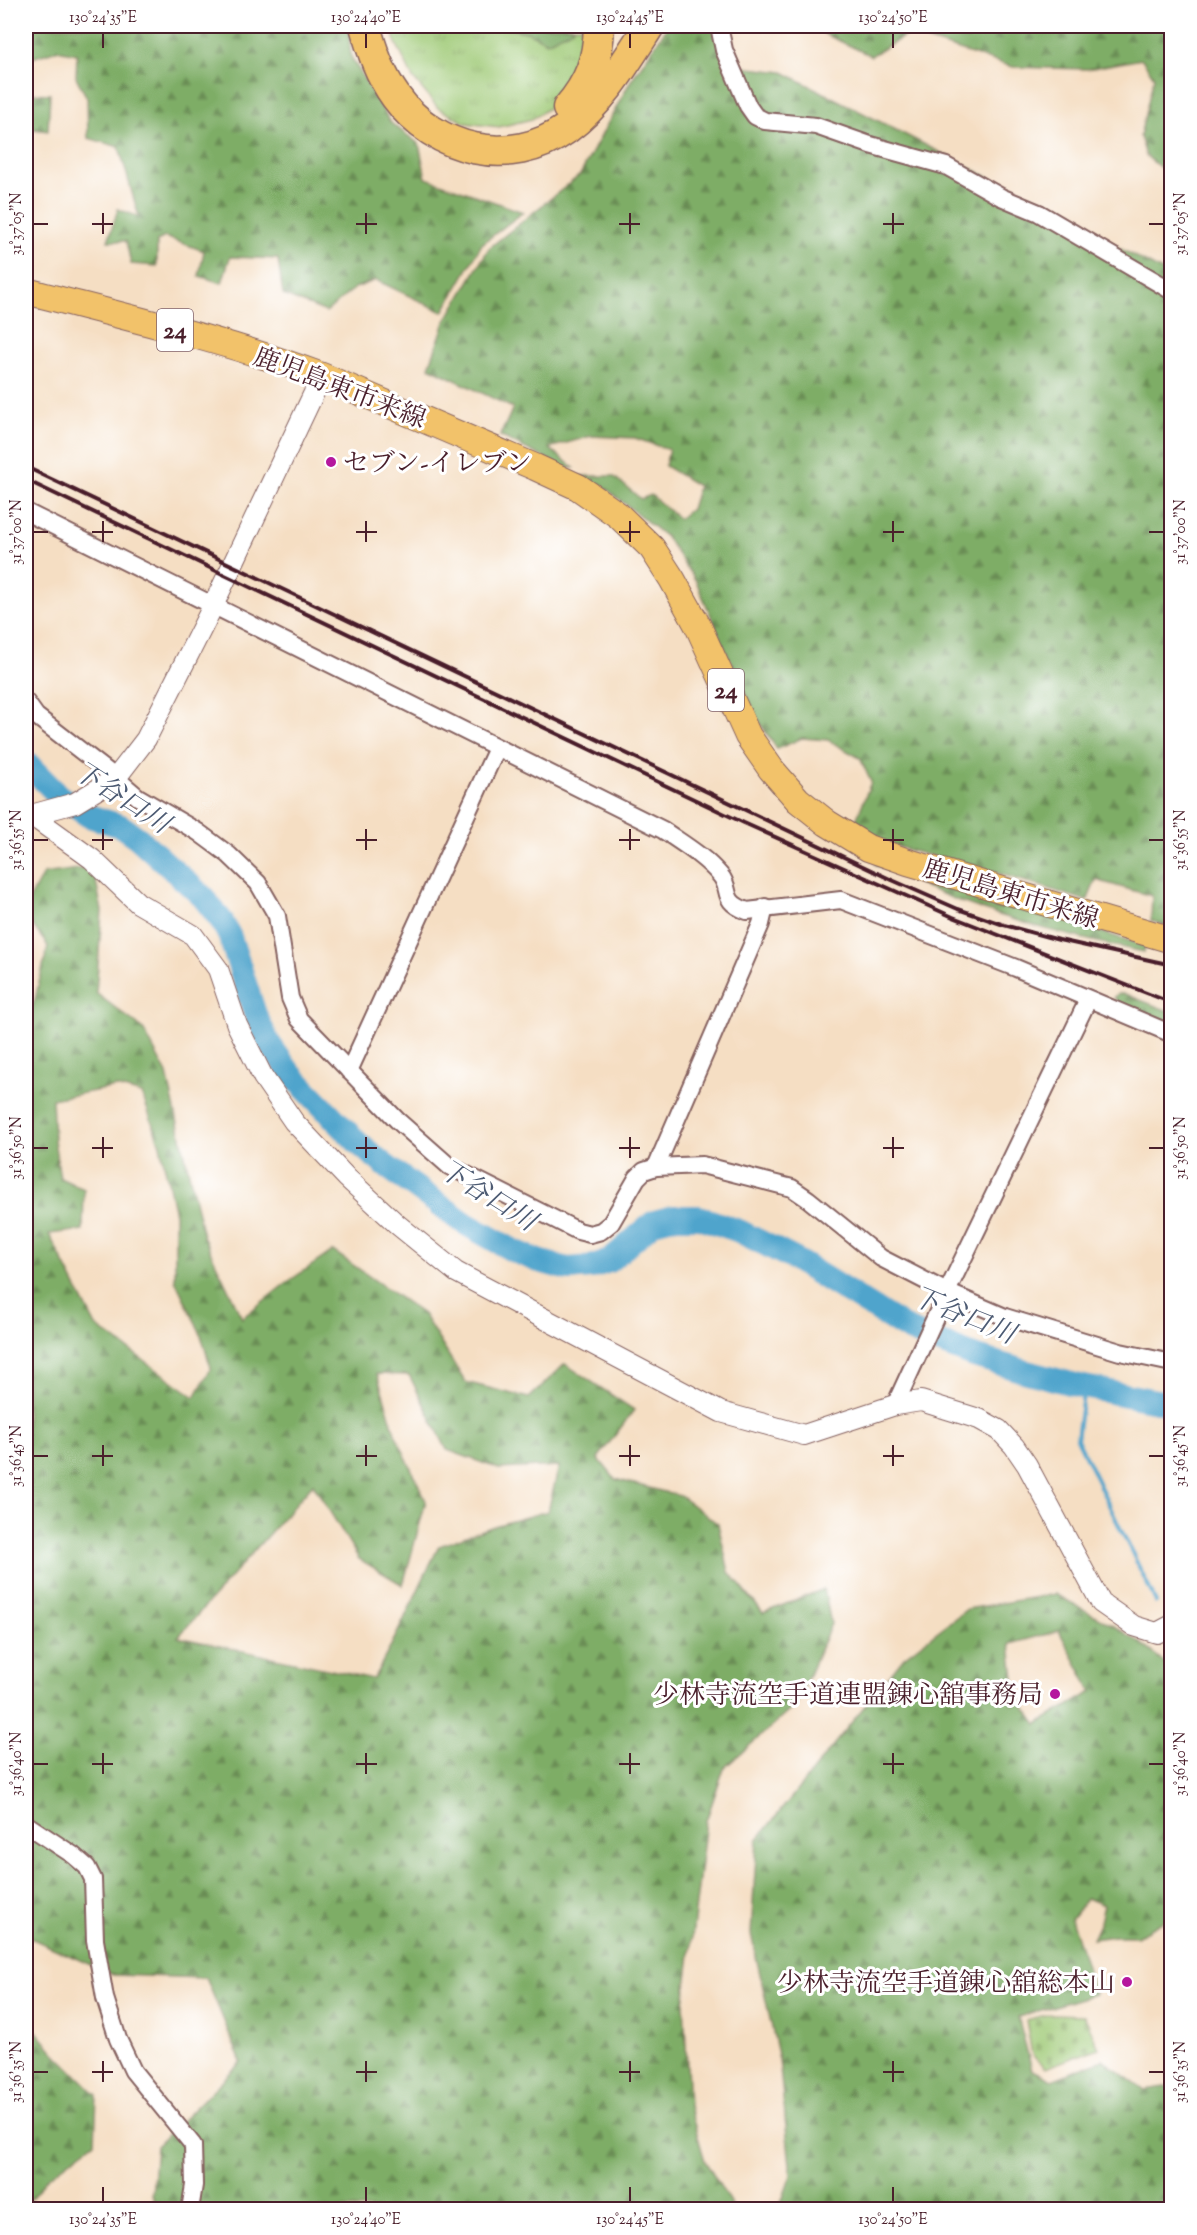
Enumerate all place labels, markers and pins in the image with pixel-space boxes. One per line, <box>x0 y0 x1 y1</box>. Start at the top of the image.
place label: セブン-イレブン <box>343 446 532 483</box>
marker: セブン-イレブン <box>324 455 338 469</box>
place label: 少林寺流空手道連盟錬心舘事務局 <box>653 1678 1043 1715</box>
marker: 少林寺流空手道連盟錬心舘事務局 <box>1048 1687 1062 1701</box>
place label: 少林寺流空手道錬心舘総本山 <box>777 1966 1115 2003</box>
marker: 少林寺流空手道錬心舘総本山 <box>1120 1975 1134 1989</box>

